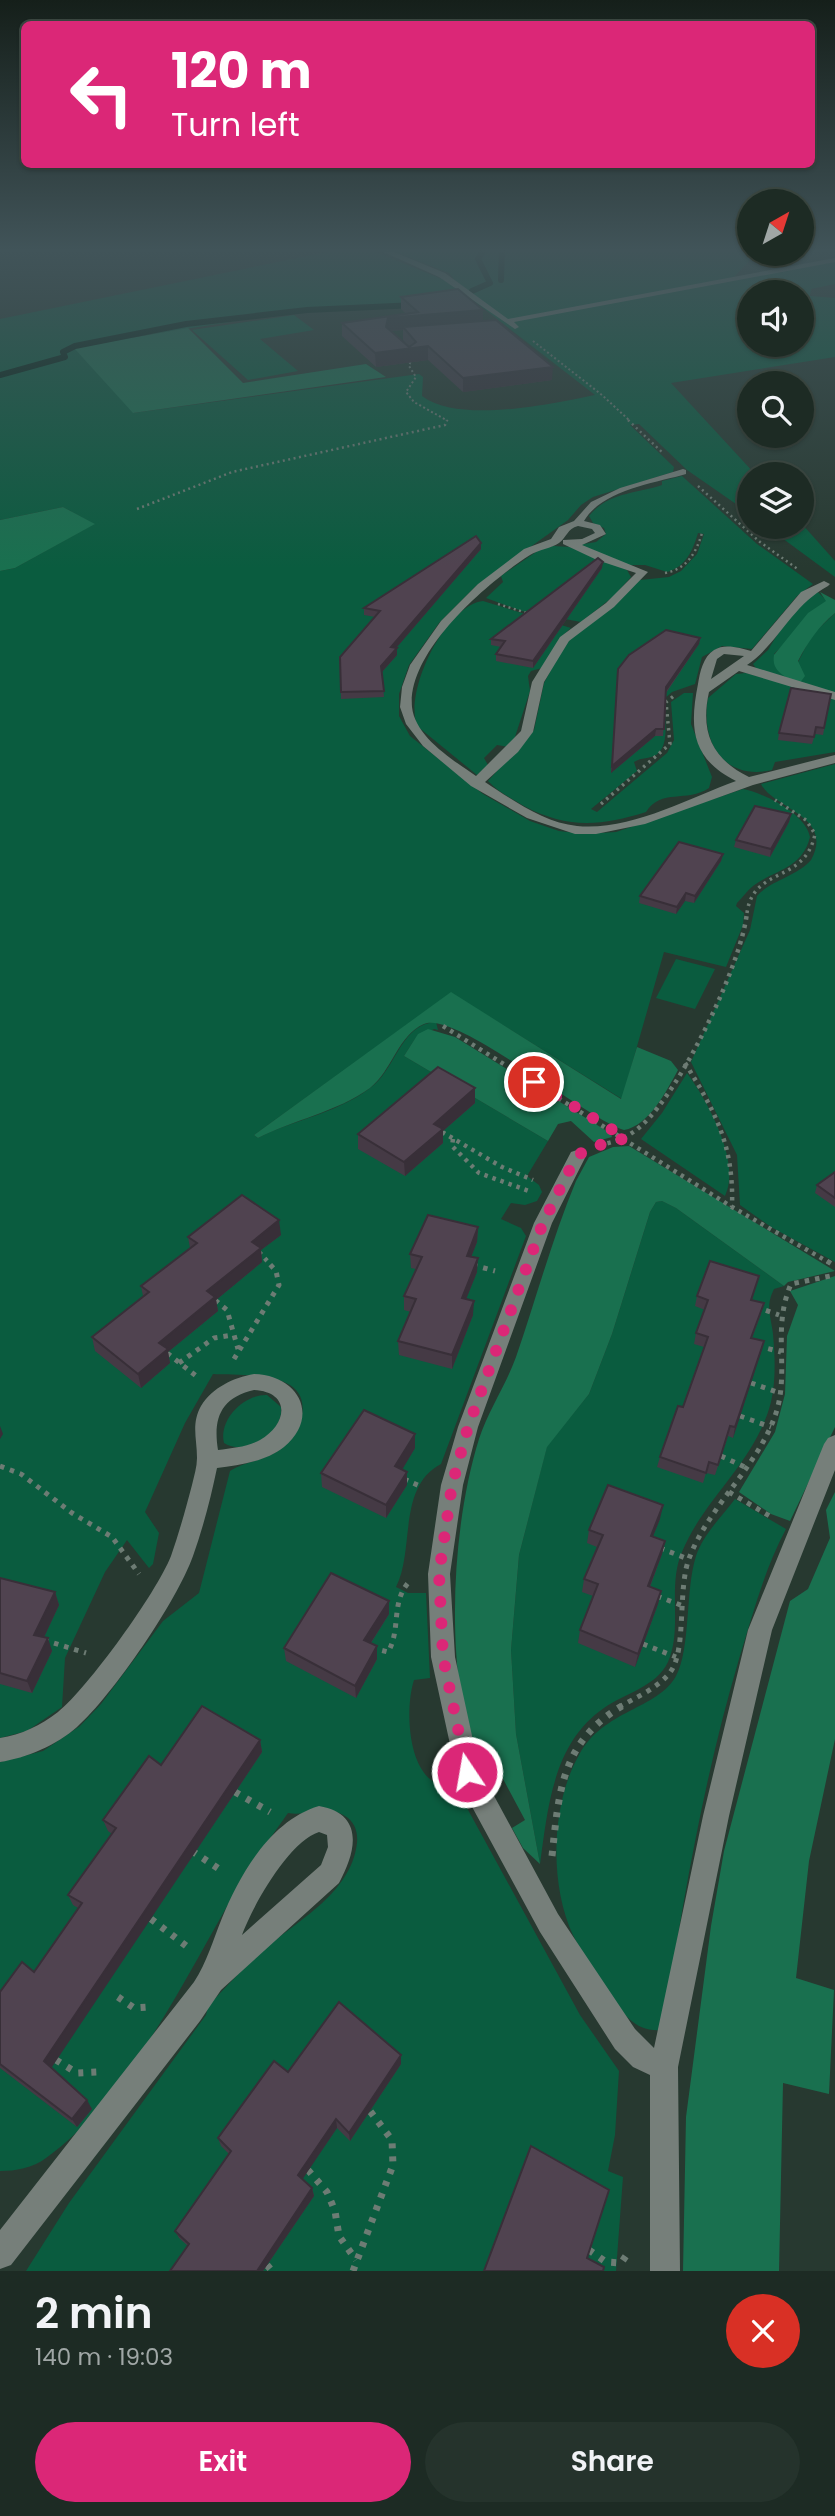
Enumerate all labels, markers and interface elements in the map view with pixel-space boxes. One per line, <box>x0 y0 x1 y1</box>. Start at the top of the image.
text: 120 m <box>171 37 312 105</box>
icon: left <box>56 49 147 140</box>
text: Turn left <box>171 102 300 147</box>
north arrow <box>737 189 814 266</box>
map controls <box>737 189 814 539</box>
button: sound <box>737 280 814 357</box>
button: search <box>737 371 814 448</box>
button: layers <box>737 462 814 539</box>
pin <box>504 1052 564 1112</box>
icon: arrive <box>515 1063 553 1101</box>
position arrow <box>430 1735 504 1809</box>
text: 2 min <box>35 2284 153 2343</box>
button: close <box>726 2294 800 2368</box>
text: 140 m · 19:03 <box>35 2341 173 2373</box>
button: Exit <box>35 2422 411 2502</box>
button: Share <box>425 2422 800 2502</box>

